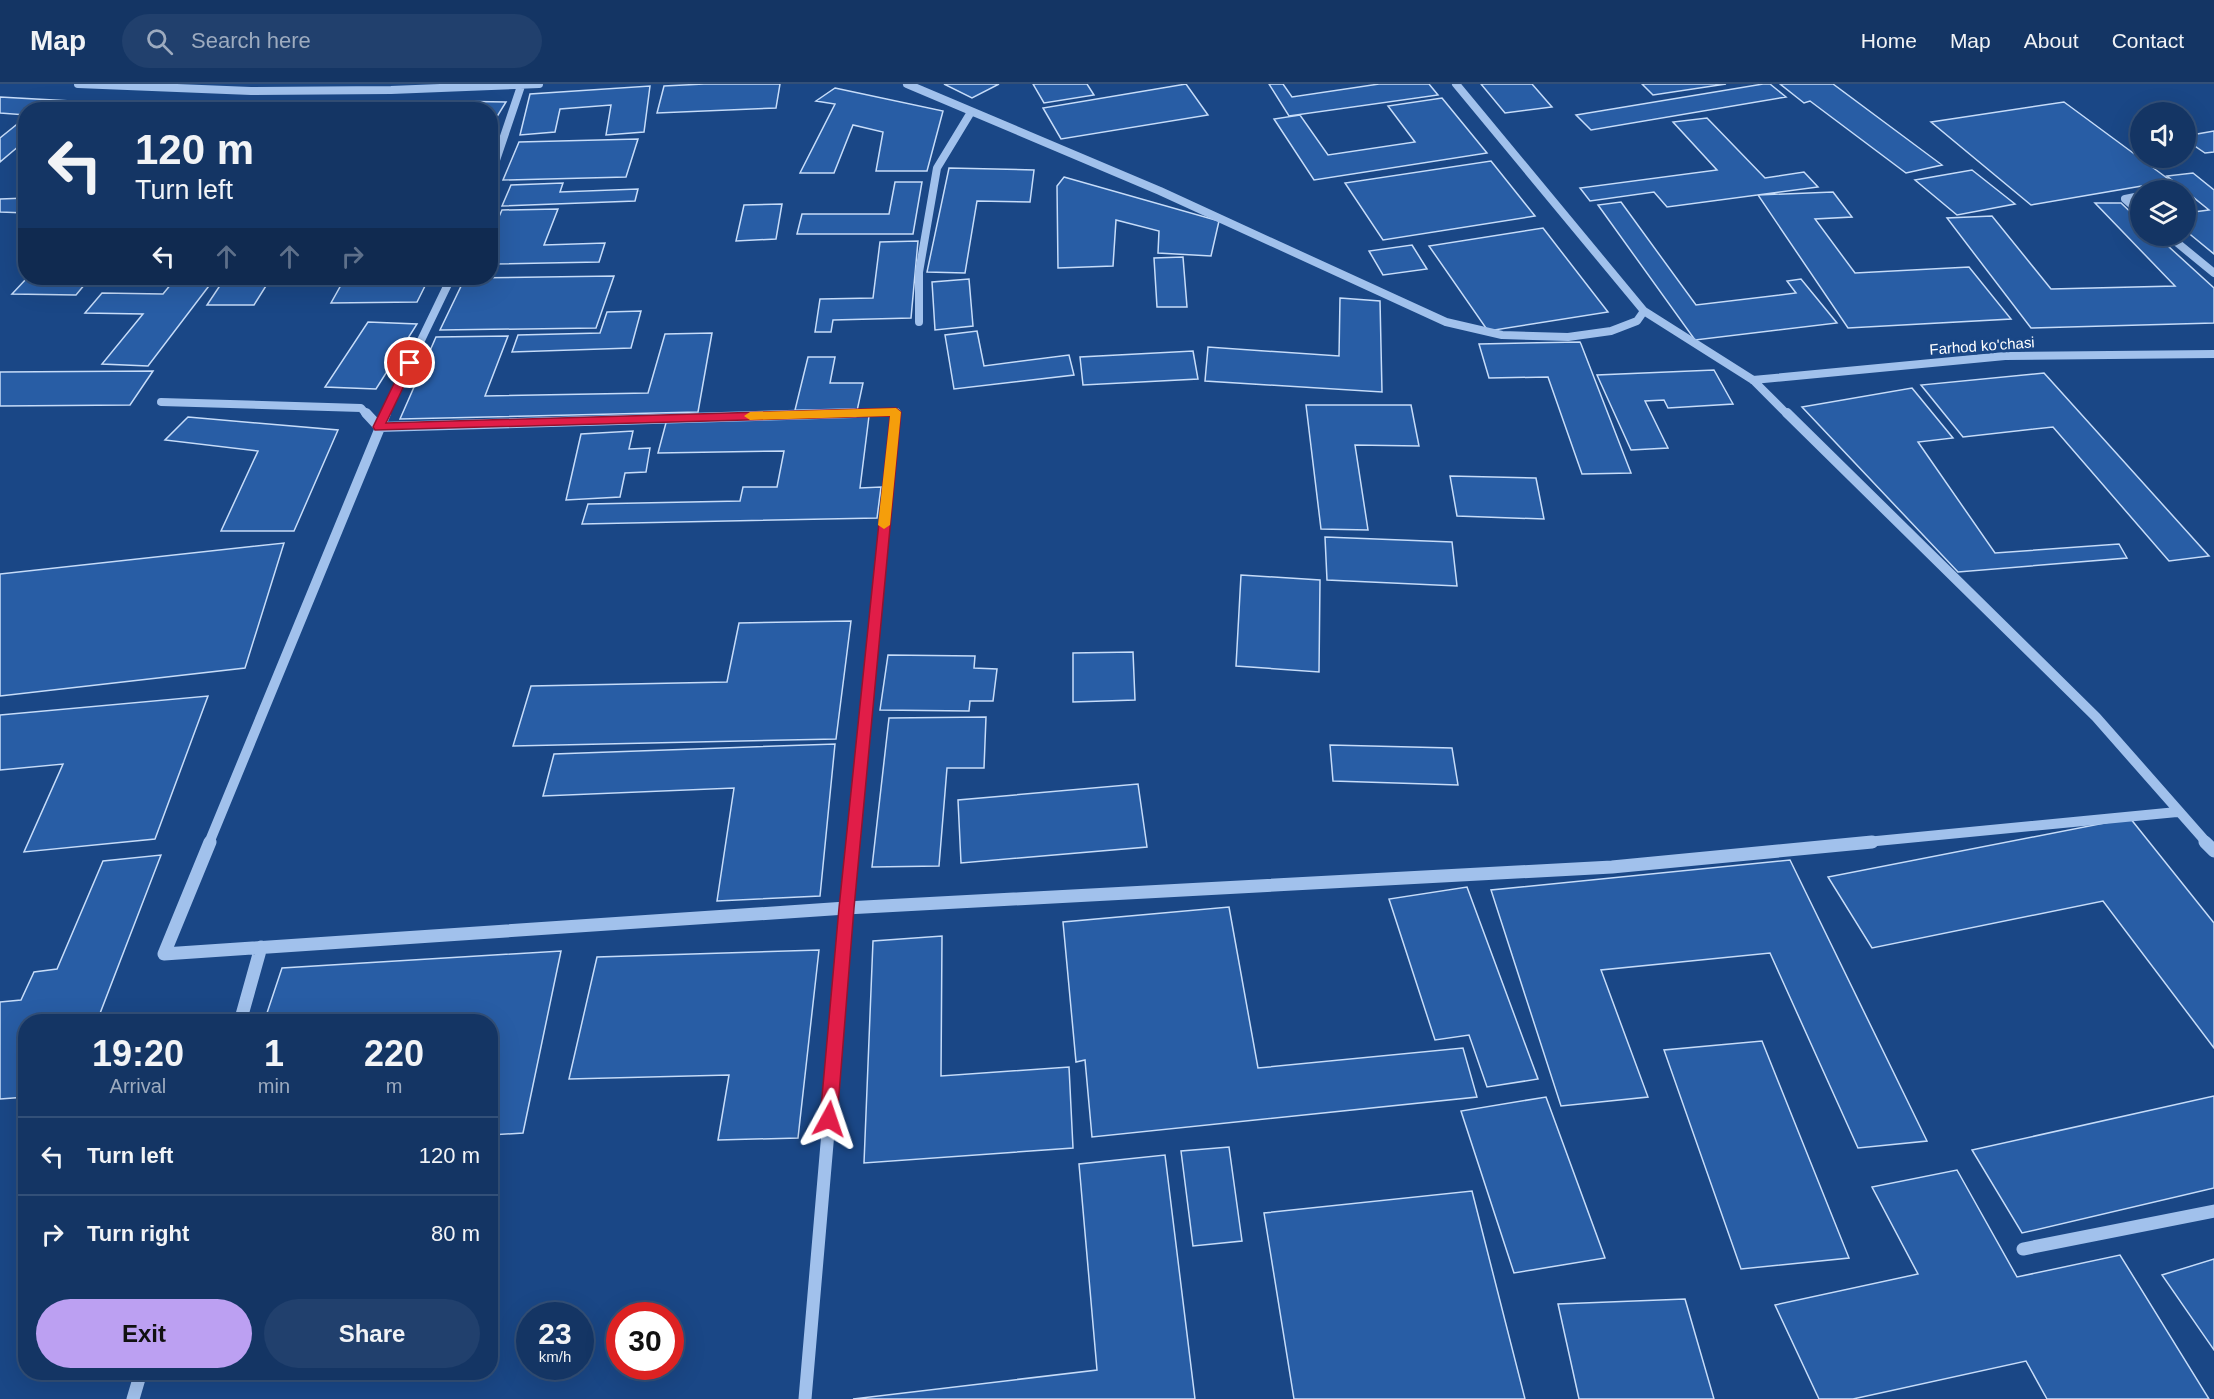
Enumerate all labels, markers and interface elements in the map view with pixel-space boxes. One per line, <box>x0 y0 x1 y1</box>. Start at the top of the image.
search box <box>122 14 542 68</box>
text: Map <box>30 25 86 56</box>
icon: search <box>143 25 176 58</box>
text: Search here <box>191 28 311 53</box>
text: Home <box>1861 29 1917 52</box>
text: Map <box>1950 29 1991 52</box>
text: About <box>2024 29 2079 52</box>
text: Contact <box>2112 29 2184 52</box>
map controls <box>2130 102 2196 246</box>
button: sound <box>2130 102 2196 168</box>
icon: left <box>36 126 114 204</box>
text: 120 m <box>135 126 254 173</box>
text: Turn left <box>135 175 233 205</box>
button: layers <box>2130 180 2196 246</box>
icon: left <box>147 240 180 273</box>
icon: ahead <box>210 240 243 273</box>
icon: ahead <box>273 240 306 273</box>
icon: right <box>336 240 369 273</box>
street label: Farhod ko'chasi <box>1929 333 2035 358</box>
pin <box>384 337 435 388</box>
icon: arrive <box>393 346 426 379</box>
text: 19:20 <box>92 1033 184 1074</box>
text: 1 <box>264 1033 284 1074</box>
text: 220 <box>364 1033 424 1074</box>
text: Arrival <box>110 1075 166 1097</box>
text: min <box>258 1075 290 1097</box>
text: m <box>386 1075 402 1097</box>
position arrow <box>797 1087 861 1151</box>
icon: left <box>36 1140 69 1173</box>
text: Turn left <box>87 1143 173 1168</box>
text: 120 m <box>419 1143 480 1168</box>
icon: right <box>36 1218 69 1251</box>
text: Turn right <box>87 1221 189 1246</box>
text: 80 m <box>431 1221 480 1246</box>
button: Exit <box>36 1299 252 1368</box>
button: Share <box>264 1299 480 1368</box>
speed limit sign: 30 <box>606 1302 684 1380</box>
text: 23 <box>538 1317 572 1350</box>
text: km/h <box>539 1348 571 1365</box>

